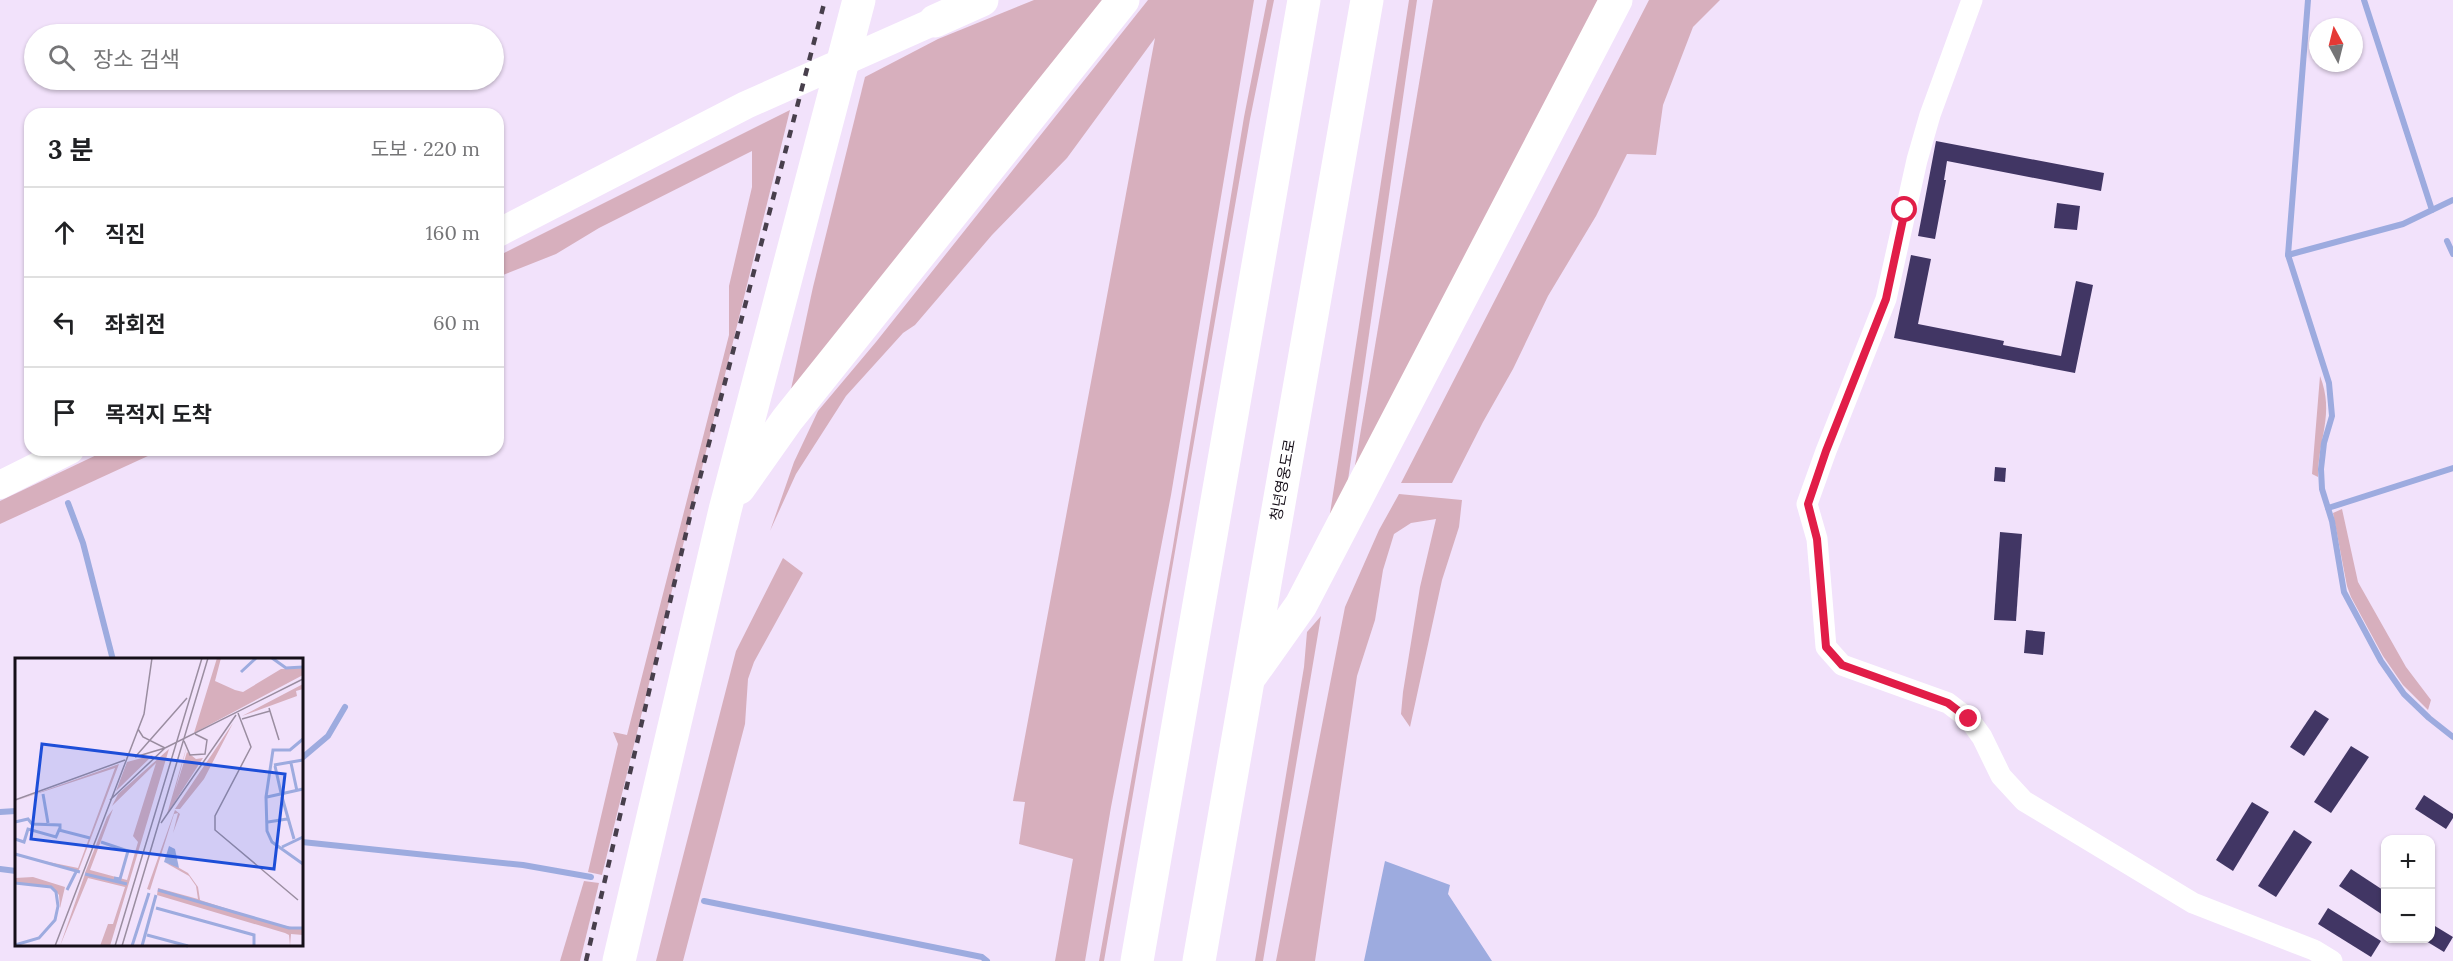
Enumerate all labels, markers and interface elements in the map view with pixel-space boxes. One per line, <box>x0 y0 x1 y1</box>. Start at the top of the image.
north arrow <box>2309 18 2363 72</box>
search box <box>24 24 504 90</box>
icon: search <box>45 41 78 74</box>
text: 장소 검색 <box>93 45 180 73</box>
text: 3 분 <box>48 133 93 166</box>
text: 도보 · 220 m <box>371 136 480 161</box>
route start <box>1891 196 1917 222</box>
icon: ahead <box>48 216 81 249</box>
text: 직진 <box>105 220 145 248</box>
text: 160 m <box>426 220 480 245</box>
icon: left <box>48 306 81 339</box>
text: 좌회전 <box>105 310 166 338</box>
text: 60 m <box>433 310 480 335</box>
icon: arrive <box>48 396 81 429</box>
text: 목적지 도착 <box>105 400 212 428</box>
street label: 청년영웅도로 <box>1266 437 1299 522</box>
inset map <box>15 658 303 946</box>
route end <box>1955 705 1981 731</box>
map controls <box>2381 835 2435 943</box>
button: + <box>2381 835 2435 889</box>
button: − <box>2381 889 2435 943</box>

